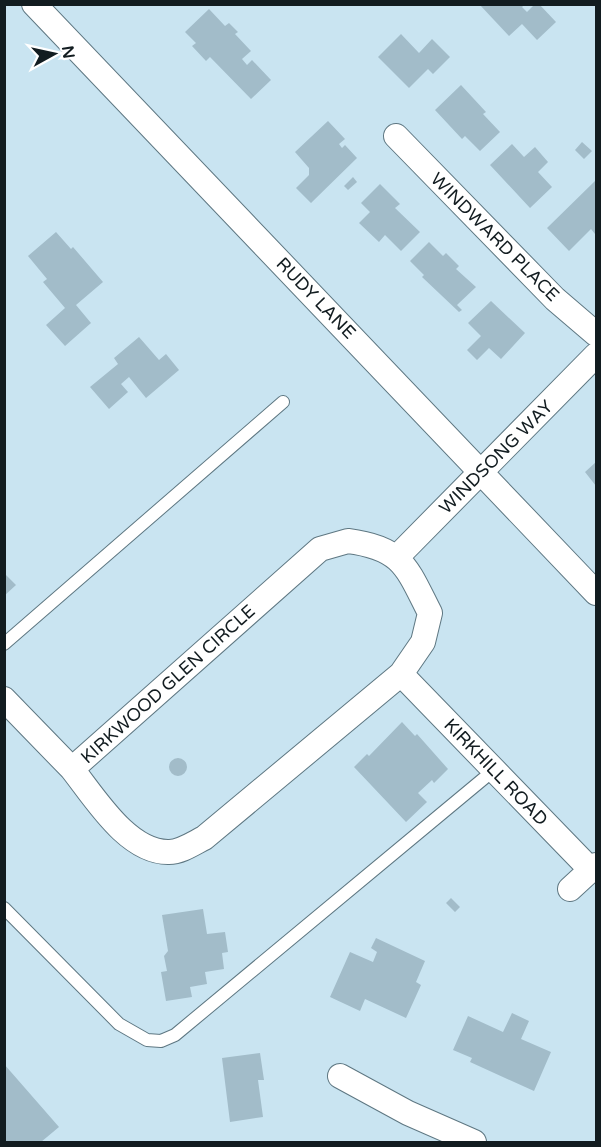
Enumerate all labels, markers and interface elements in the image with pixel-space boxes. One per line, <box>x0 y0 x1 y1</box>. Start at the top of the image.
north arrow <box>24 24 84 84</box>
text: N <box>57 44 79 60</box>
street label: WINDWARD PLACE <box>426 168 564 306</box>
street label: RUDY LANE <box>272 253 360 343</box>
street label: WINDSONG WAY <box>435 395 558 518</box>
street label: KIRKWOOD GLEN CIRCLE <box>76 600 260 768</box>
street label: KIRKHILL ROAD <box>439 714 553 830</box>

